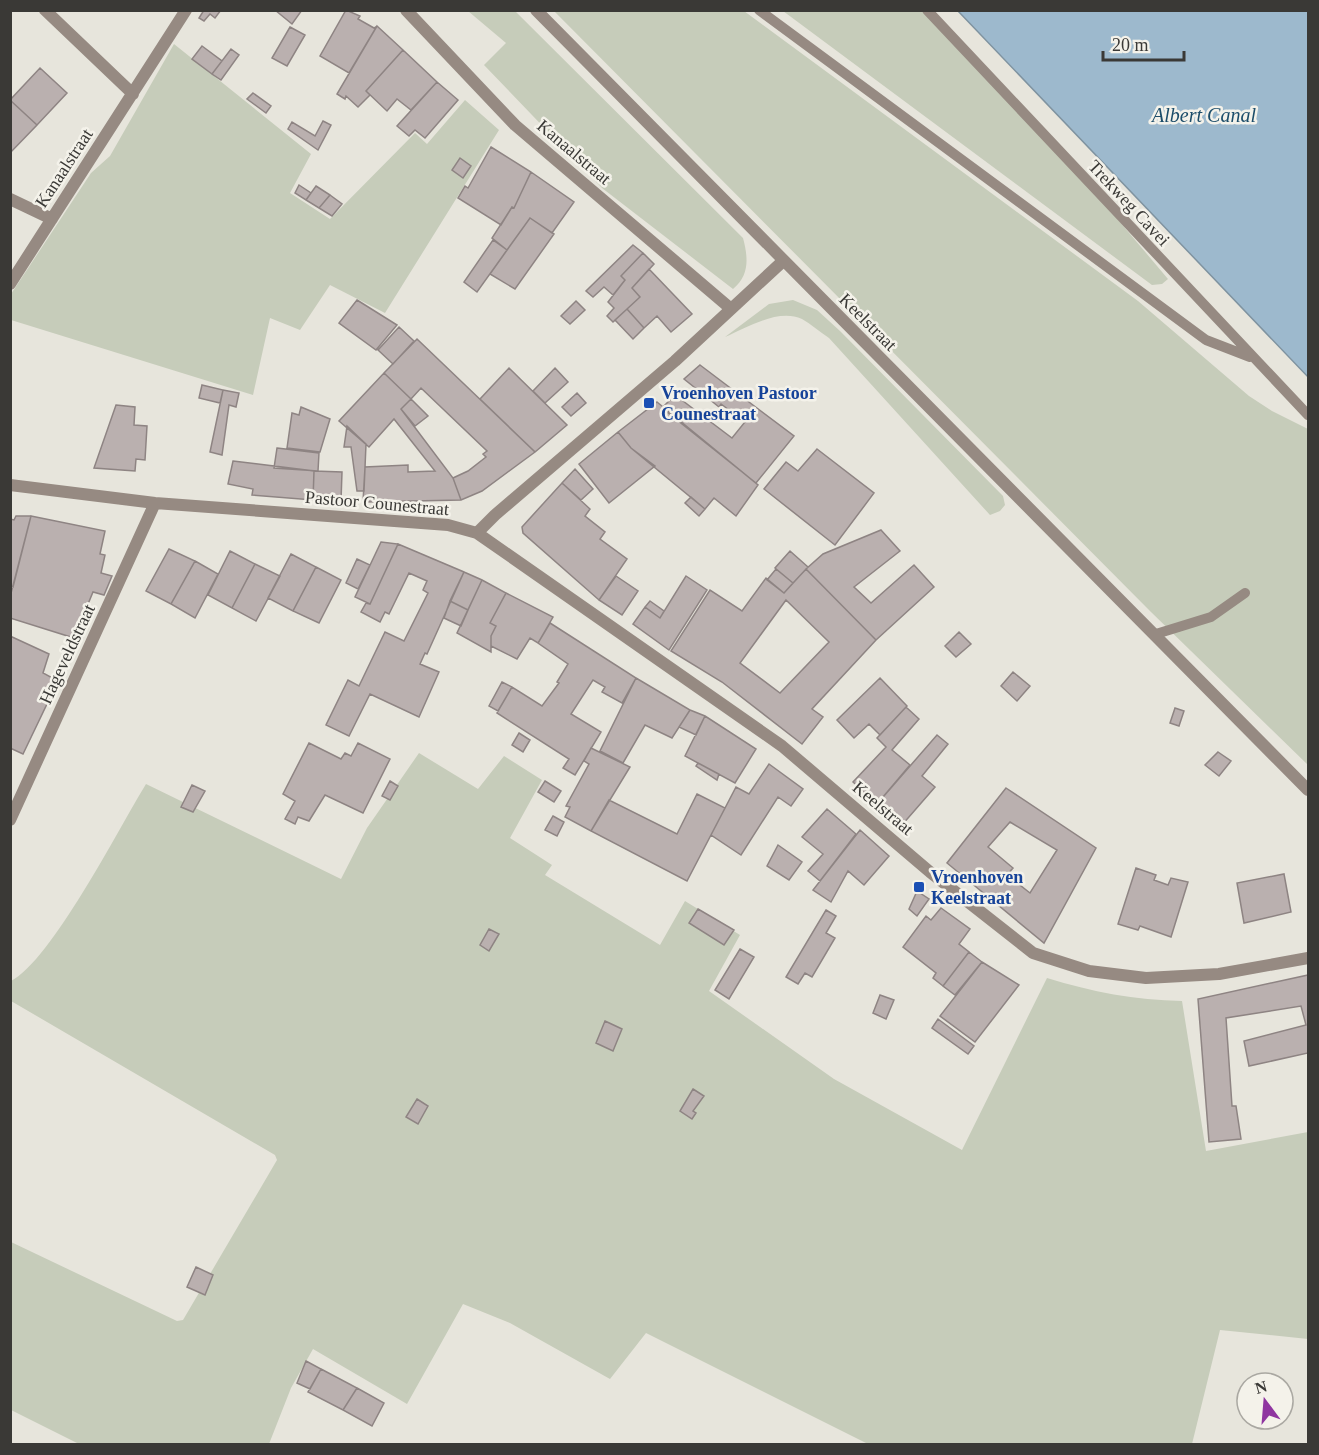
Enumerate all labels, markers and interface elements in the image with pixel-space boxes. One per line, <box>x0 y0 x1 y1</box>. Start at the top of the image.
scale bar <box>1103 24 1184 62</box>
text: 20 m <box>1112 35 1149 55</box>
water label: Albert Canal <box>1150 104 1256 126</box>
street label: Kanaalstraat <box>533 115 615 189</box>
street label: Kanaalstraat <box>31 125 97 211</box>
street label: Trekweg Cavei <box>1084 156 1174 250</box>
street label: Keelstraat <box>835 289 901 355</box>
place label: Vroenhoven Pastoor Counestraat <box>661 383 817 424</box>
marker: Vroenhoven Pastoor Counestraat <box>642 396 656 410</box>
street label: Pastoor Counestraat <box>304 487 450 519</box>
street label: Hageveldstraat <box>35 601 99 707</box>
street label: Keelstraat <box>849 777 917 839</box>
place label: Vroenhoven Keelstraat <box>931 867 1023 908</box>
marker: Vroenhoven Keelstraat <box>912 880 926 894</box>
north arrow <box>1235 1371 1295 1431</box>
text: N <box>1253 1377 1269 1397</box>

